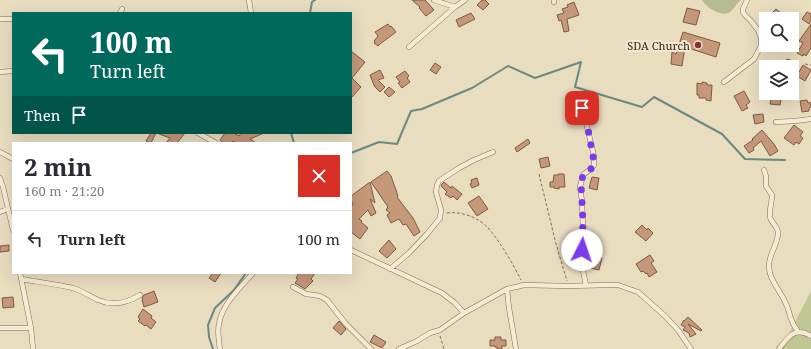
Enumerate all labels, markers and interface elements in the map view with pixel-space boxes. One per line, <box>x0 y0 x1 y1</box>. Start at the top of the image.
map controls <box>759 12 799 100</box>
button: search <box>759 12 799 52</box>
text: 100 m <box>90 23 172 61</box>
icon: left <box>24 28 76 80</box>
place label: SDA Church <box>627 38 690 53</box>
marker: SDA Church <box>693 40 703 50</box>
text: Turn left <box>90 59 165 83</box>
button: layers <box>759 60 799 100</box>
pin <box>565 91 599 125</box>
icon: arrive <box>571 97 593 119</box>
icon: arrive <box>68 104 90 126</box>
text: Then <box>24 105 60 125</box>
text: 2 min <box>24 150 92 183</box>
button: close <box>298 155 340 197</box>
text: 160 m · 21:20 <box>24 182 104 200</box>
icon: left <box>24 228 46 250</box>
text: Turn left <box>58 229 126 249</box>
text: 100 m <box>297 229 340 249</box>
position arrow <box>561 229 603 271</box>

